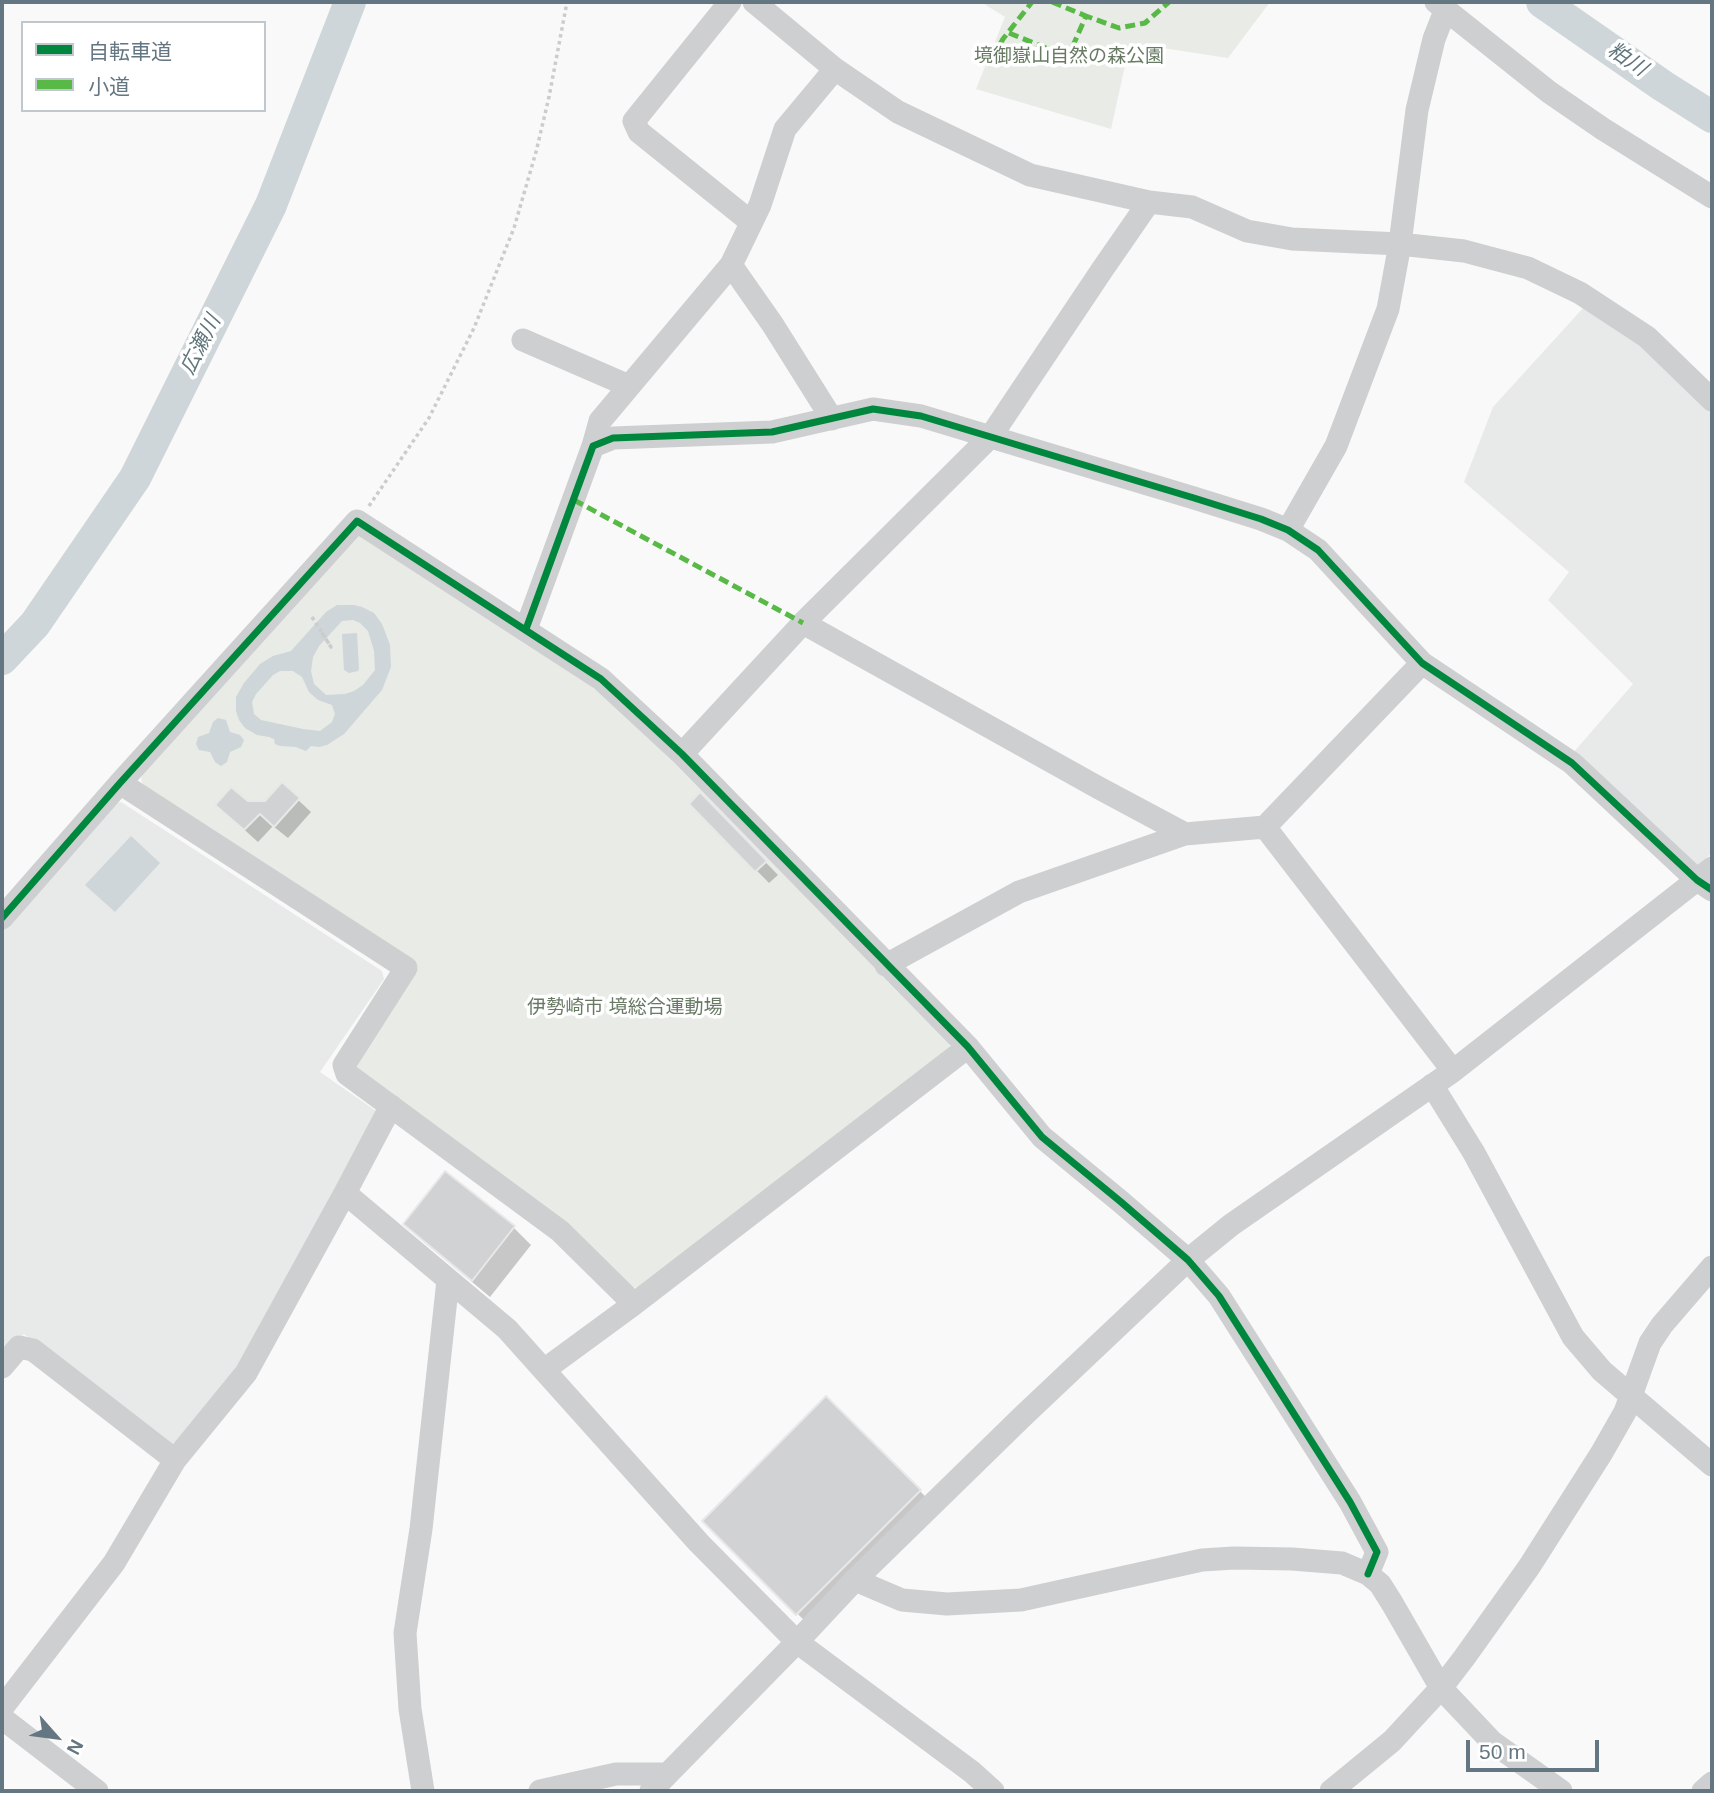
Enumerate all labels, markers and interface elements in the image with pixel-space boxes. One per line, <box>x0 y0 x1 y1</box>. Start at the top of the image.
legend <box>21 21 266 112</box>
water label: 粕川 <box>1603 38 1651 82</box>
text: 自転車道 <box>88 40 172 63</box>
park label: 境御嶽山自然の森公園 <box>974 46 1164 68</box>
text: 小道 <box>88 75 130 98</box>
water label: 広瀬川 <box>175 311 227 379</box>
park label: 伊勢崎市 境総合運動場 <box>527 997 723 1019</box>
north arrow <box>21 1702 91 1772</box>
scale bar <box>1469 1727 1602 1771</box>
text: N <box>62 1736 87 1758</box>
text: 50 m <box>1479 1740 1526 1763</box>

